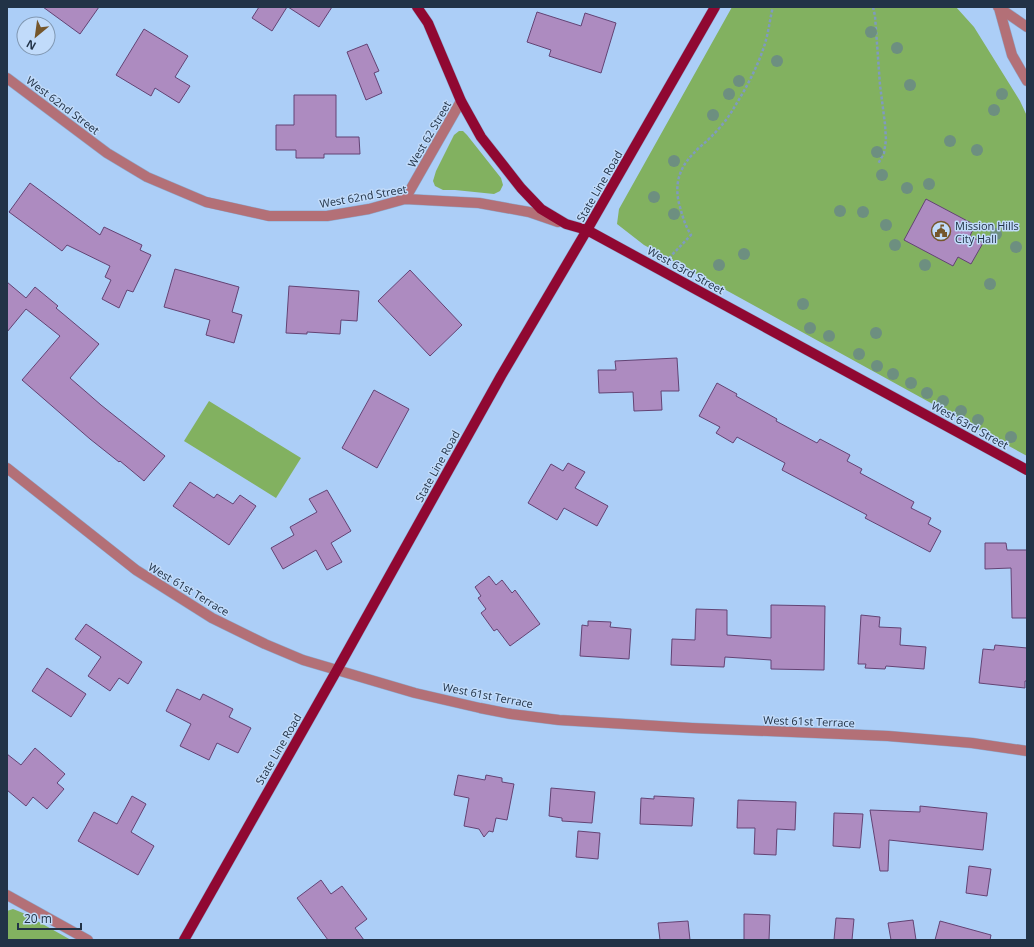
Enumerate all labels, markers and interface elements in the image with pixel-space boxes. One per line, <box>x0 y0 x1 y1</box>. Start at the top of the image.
north arrow <box>16 16 56 56</box>
text: N <box>23 36 38 54</box>
street label: West 62nd Street <box>23 73 103 138</box>
street label: West 62 Street <box>404 98 454 170</box>
street label: State Line Road <box>573 148 625 224</box>
street label: West 62nd Street <box>318 181 408 211</box>
place label: Mission Hills City Hall <box>955 218 1019 246</box>
public building icon: Mission Hills City Hall <box>930 220 952 242</box>
street label: West 63rd Street <box>645 243 727 297</box>
street label: West 63rd Street <box>929 398 1011 452</box>
street label: State Line Road <box>411 428 463 504</box>
street label: West 61st Terrace <box>146 559 232 619</box>
street label: West 61st Terrace <box>442 679 534 711</box>
street label: State Line Road <box>252 711 304 787</box>
street label: West 61st Terrace <box>763 712 855 730</box>
scale bar <box>18 905 81 931</box>
text: 20 m <box>24 910 52 927</box>

